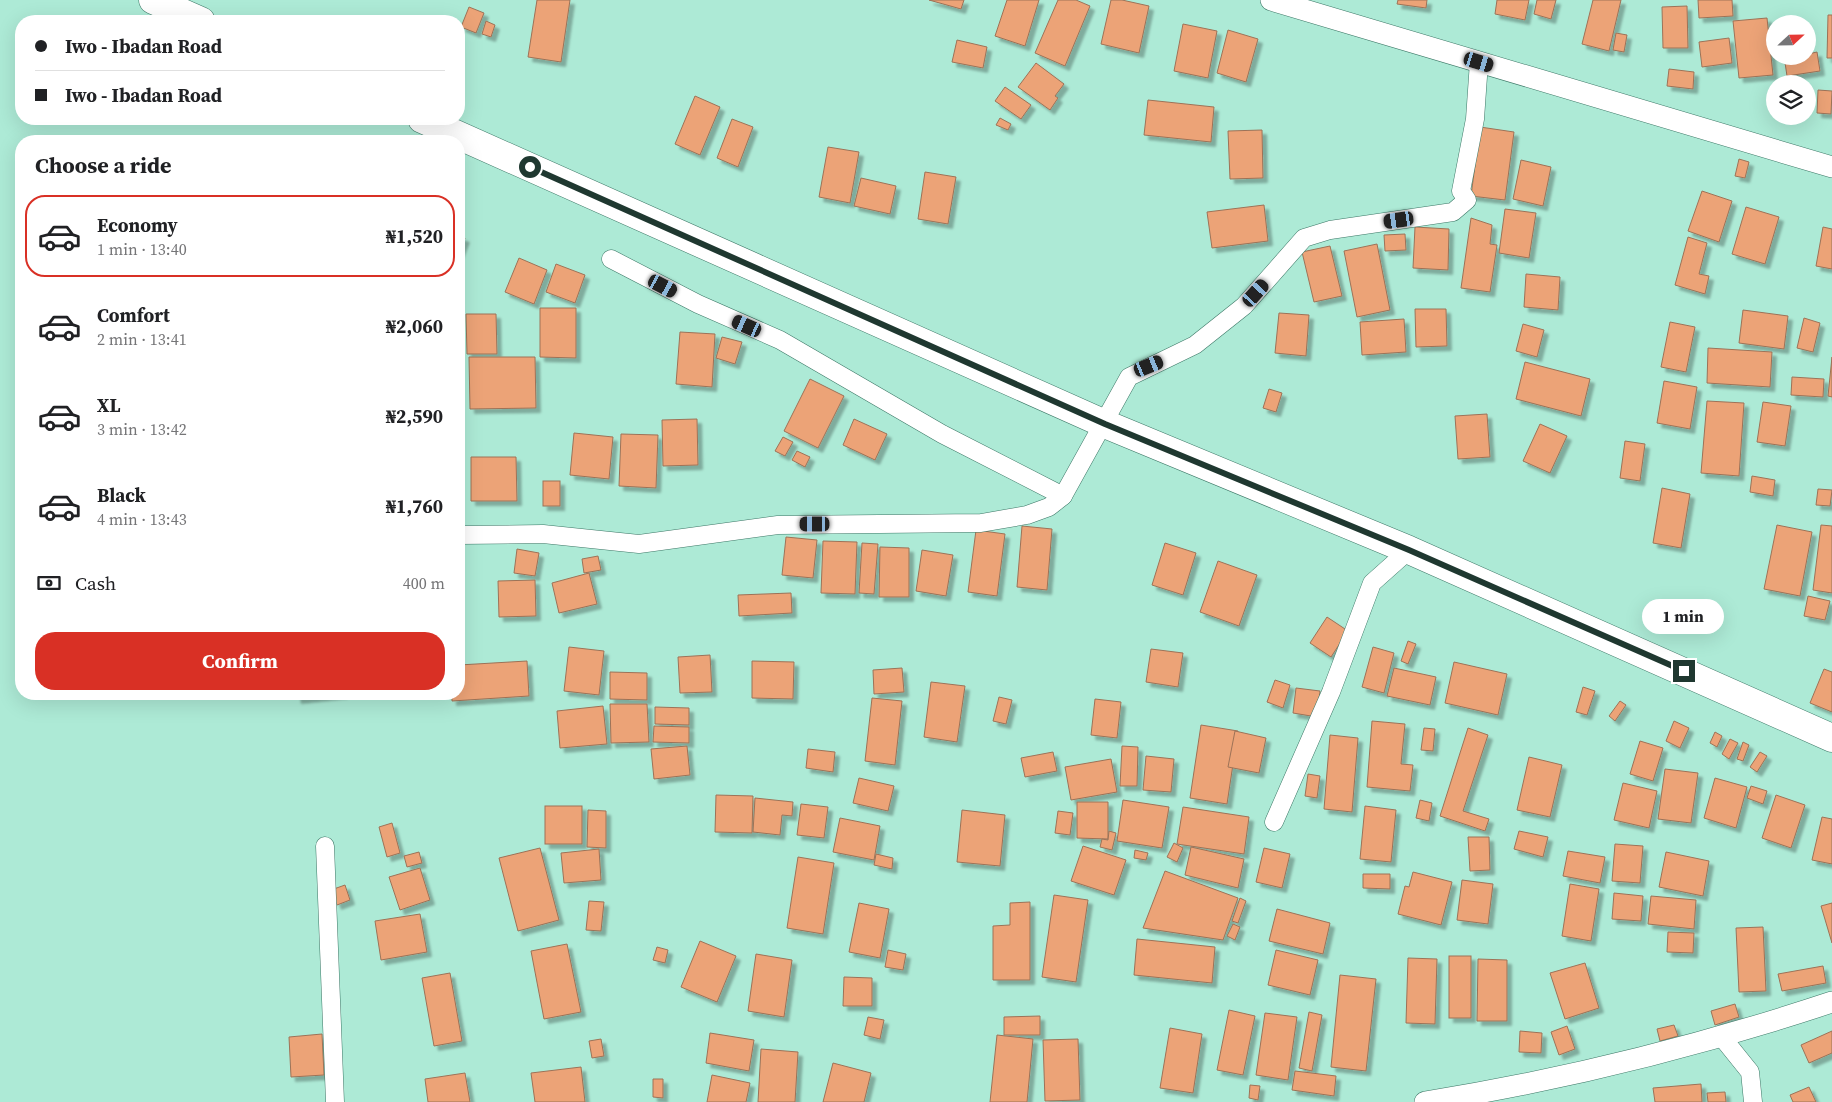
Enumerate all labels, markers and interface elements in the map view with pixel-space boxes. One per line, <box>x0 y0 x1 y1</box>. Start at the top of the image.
north arrow <box>1766 15 1816 65</box>
map controls <box>1766 15 1816 125</box>
text: Iwo - Ibadan Road <box>65 33 222 59</box>
car <box>1462 50 1495 74</box>
button: layers <box>1766 75 1816 125</box>
text: Iwo - Ibadan Road <box>65 82 222 108</box>
text: Choose a ride <box>35 150 172 180</box>
route start <box>519 156 541 178</box>
car <box>1383 210 1414 230</box>
text: Economy <box>97 212 178 238</box>
icon: car <box>37 214 82 259</box>
text: ₦1,520 <box>386 223 443 249</box>
text: 1 min · 13:40 <box>97 238 187 260</box>
car <box>646 272 679 300</box>
car <box>1240 277 1271 309</box>
text: Comfort <box>97 302 170 328</box>
icon: car <box>37 304 82 349</box>
text: ₦2,060 <box>386 313 443 339</box>
car <box>730 313 763 339</box>
text: 2 min · 13:41 <box>97 328 187 350</box>
car <box>1132 353 1165 379</box>
text: XL <box>97 392 120 418</box>
icon: car <box>37 394 82 439</box>
text: ₦2,590 <box>386 403 443 429</box>
text: 3 min · 13:42 <box>97 418 187 440</box>
text: Black <box>97 482 146 508</box>
icon: car <box>37 484 82 529</box>
text: ₦1,760 <box>386 493 443 519</box>
text: 4 min · 13:43 <box>97 508 187 530</box>
car <box>800 517 830 532</box>
icon: cash <box>35 569 63 597</box>
text: Cash <box>75 570 116 596</box>
text: 400 m <box>403 572 445 594</box>
callout: 1 min <box>1643 598 1725 634</box>
text: 1 min <box>1662 605 1704 627</box>
button: Confirm <box>35 632 445 690</box>
route end <box>1673 660 1695 682</box>

